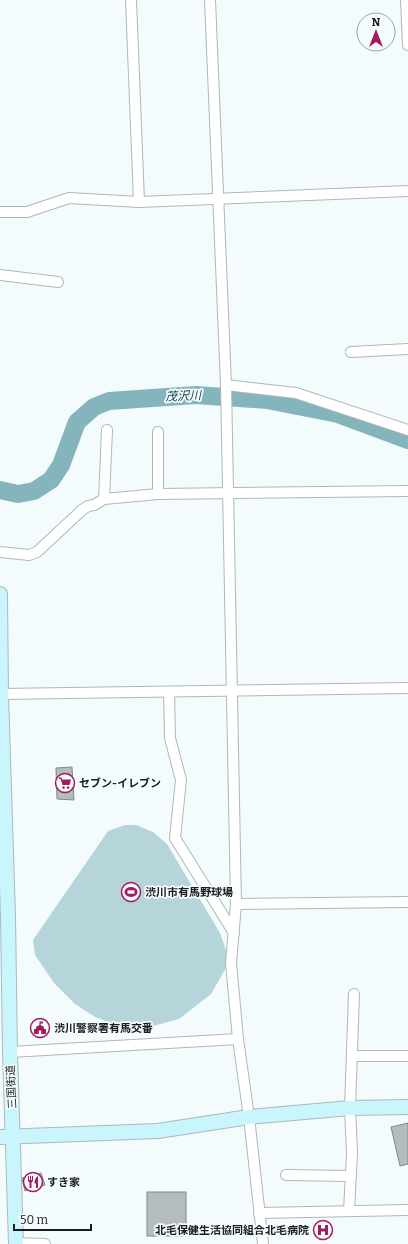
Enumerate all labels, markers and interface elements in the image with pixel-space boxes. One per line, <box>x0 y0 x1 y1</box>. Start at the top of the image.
north arrow <box>356 12 396 52</box>
text: N <box>372 16 381 29</box>
water label: 茂沢川 <box>165 388 203 404</box>
supermarket icon: セブン-イレブン <box>54 772 76 794</box>
place label: セブン-イレブン <box>79 777 161 790</box>
sports icon: 渋川市有馬野球場 <box>120 881 142 903</box>
place label: 渋川市有馬野球場 <box>145 886 233 899</box>
public building icon: 渋川警察署有馬交番 <box>29 1017 51 1039</box>
place label: 渋川警察署有馬交番 <box>54 1022 153 1035</box>
street label: 三国街道 <box>4 1065 19 1109</box>
restaurant icon: すき家 <box>22 1171 44 1193</box>
place label: すき家 <box>47 1176 80 1189</box>
scale bar <box>14 1206 91 1232</box>
text: 50 m <box>20 1213 49 1227</box>
hospital icon: 北毛保健生活協同組合北毛病院 <box>312 1219 334 1241</box>
place label: 北毛保健生活協同組合北毛病院 <box>155 1224 309 1237</box>

